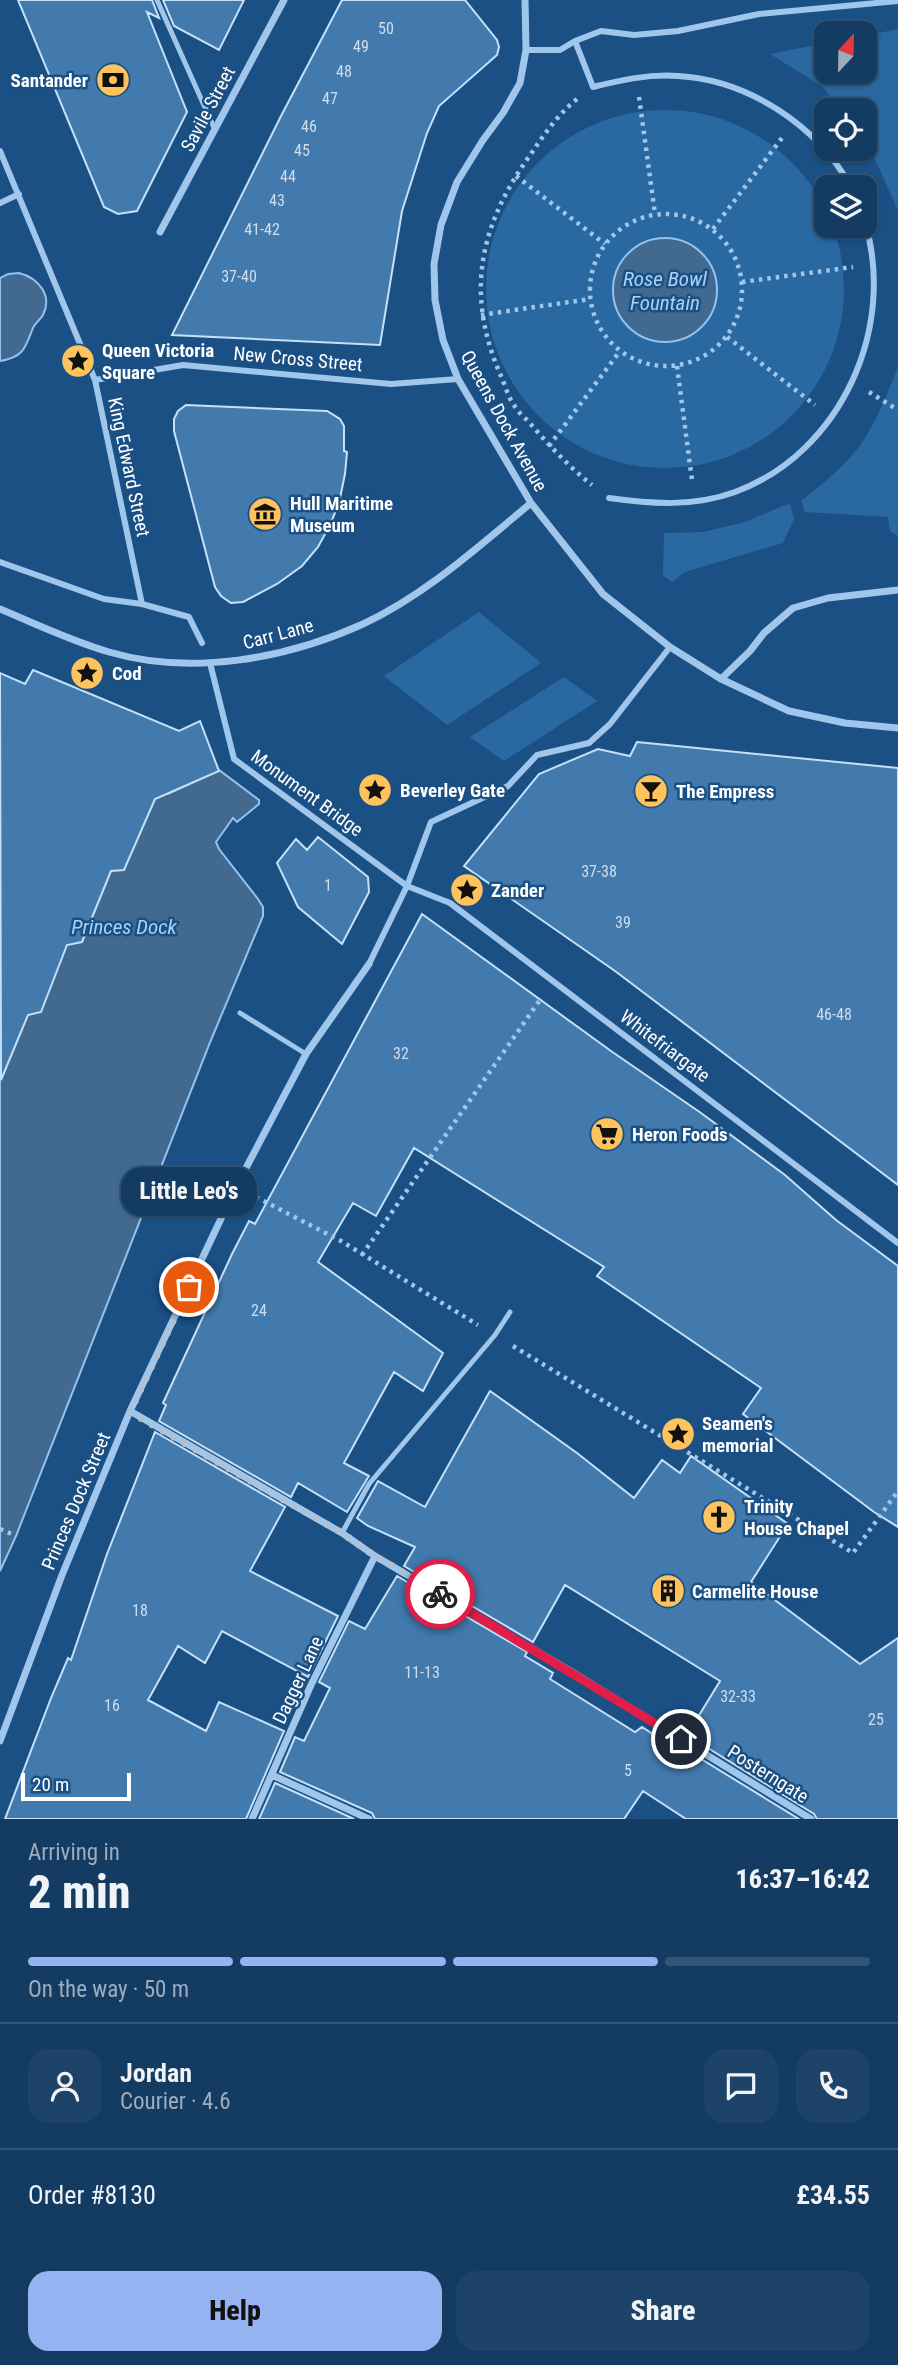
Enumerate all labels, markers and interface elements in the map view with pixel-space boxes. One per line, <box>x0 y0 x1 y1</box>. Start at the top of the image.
house number: 50 <box>378 19 394 38</box>
north arrow <box>814 21 877 84</box>
map controls <box>814 21 877 238</box>
house number: 49 <box>353 37 369 56</box>
bank icon: Santander <box>94 61 132 99</box>
street label: Savile Street <box>176 62 240 156</box>
house number: 48 <box>336 62 352 81</box>
place label: Santander <box>11 69 88 92</box>
house number: 47 <box>322 89 338 108</box>
button: locate <box>814 98 877 161</box>
house number: 46 <box>301 117 317 136</box>
house number: 45 <box>294 141 310 160</box>
house number: 44 <box>280 167 296 186</box>
button: layers <box>814 175 877 238</box>
house number: 43 <box>269 191 285 210</box>
house number: 41-42 <box>244 220 280 239</box>
house number: 37-40 <box>221 267 257 286</box>
water label: Rose Bowl Fountain <box>623 267 707 315</box>
place label: Queen Victoria Square <box>102 339 214 384</box>
place icon: Queen Victoria Square <box>59 342 97 380</box>
street label: New Cross Street <box>232 342 364 376</box>
street label: Queens Dock Avenue <box>456 347 552 495</box>
street label: King Edward Street <box>103 395 155 539</box>
place label: Hull Maritime Museum <box>290 492 393 537</box>
museum icon: Hull Maritime Museum <box>246 495 284 533</box>
street label: Carr Lane <box>240 614 316 654</box>
place icon: Cod <box>68 654 106 692</box>
place label: Cod <box>112 662 142 685</box>
street label: Monument Bridge <box>246 745 368 841</box>
place icon: Beverley Gate <box>356 771 394 809</box>
bar icon: The Empress <box>632 772 670 810</box>
place label: Beverley Gate <box>400 779 505 802</box>
place label: The Empress <box>676 780 774 803</box>
house number: 37-38 <box>581 862 617 881</box>
place icon: Zander <box>448 871 486 909</box>
house number: 1 <box>324 876 332 895</box>
place label: Zander <box>491 879 544 902</box>
house number: 39 <box>615 913 631 932</box>
water label: Princes Dock <box>71 915 178 939</box>
street label: Whitefriargate <box>616 1005 714 1087</box>
house number: 46-48 <box>816 1005 852 1024</box>
house number: 32 <box>393 1044 409 1063</box>
supermarket icon: Heron Foods <box>588 1115 626 1153</box>
place label: Heron Foods <box>632 1123 728 1146</box>
callout: Little Leo's <box>121 1168 257 1217</box>
text: Little Leo's <box>140 1178 238 1205</box>
pin <box>159 1257 219 1317</box>
icon: bag <box>170 1268 208 1306</box>
house number: 24 <box>251 1301 267 1320</box>
place label: Seamen's memorial <box>702 1412 774 1457</box>
place icon: Seamen's memorial <box>659 1415 697 1453</box>
street label: Princes Dock Street <box>37 1429 115 1573</box>
place label: Trinity House Chapel <box>744 1495 849 1540</box>
church icon: Trinity House Chapel <box>700 1498 738 1536</box>
courier <box>405 1559 475 1629</box>
building icon: Carmelite House <box>649 1572 687 1610</box>
icon: bike <box>421 1575 459 1613</box>
place label: Carmelite House <box>692 1580 818 1603</box>
house number: 18 <box>132 1601 148 1620</box>
street label: Dagger Lane <box>268 1632 328 1727</box>
house number: 11-13 <box>404 1663 440 1682</box>
house number: 32-33 <box>720 1687 756 1706</box>
house number: 16 <box>104 1696 120 1715</box>
pin <box>651 1709 711 1769</box>
house number: 25 <box>868 1710 884 1729</box>
icon: home <box>662 1720 700 1758</box>
street label: Posterngate <box>723 1740 813 1808</box>
house number: 5 <box>624 1761 632 1780</box>
scale bar <box>21 1770 131 1802</box>
text: 20 m <box>32 1773 69 1796</box>
text: Arriving in <box>28 1839 120 1866</box>
text: 16:37–16:42 <box>736 1864 870 1894</box>
text: 2 min <box>28 1865 131 1919</box>
text: On the way · 50 m <box>28 1976 189 2003</box>
button: person <box>28 2049 102 2123</box>
button: chat <box>704 2049 778 2123</box>
button: phone <box>796 2049 870 2123</box>
text: Jordan <box>120 2058 192 2088</box>
text: Courier · 4.6 <box>120 2088 231 2115</box>
text: Order #8130 <box>28 2180 156 2210</box>
text: £34.55 <box>796 2180 870 2210</box>
button: Help <box>28 2271 442 2351</box>
button: Share <box>456 2271 870 2351</box>

